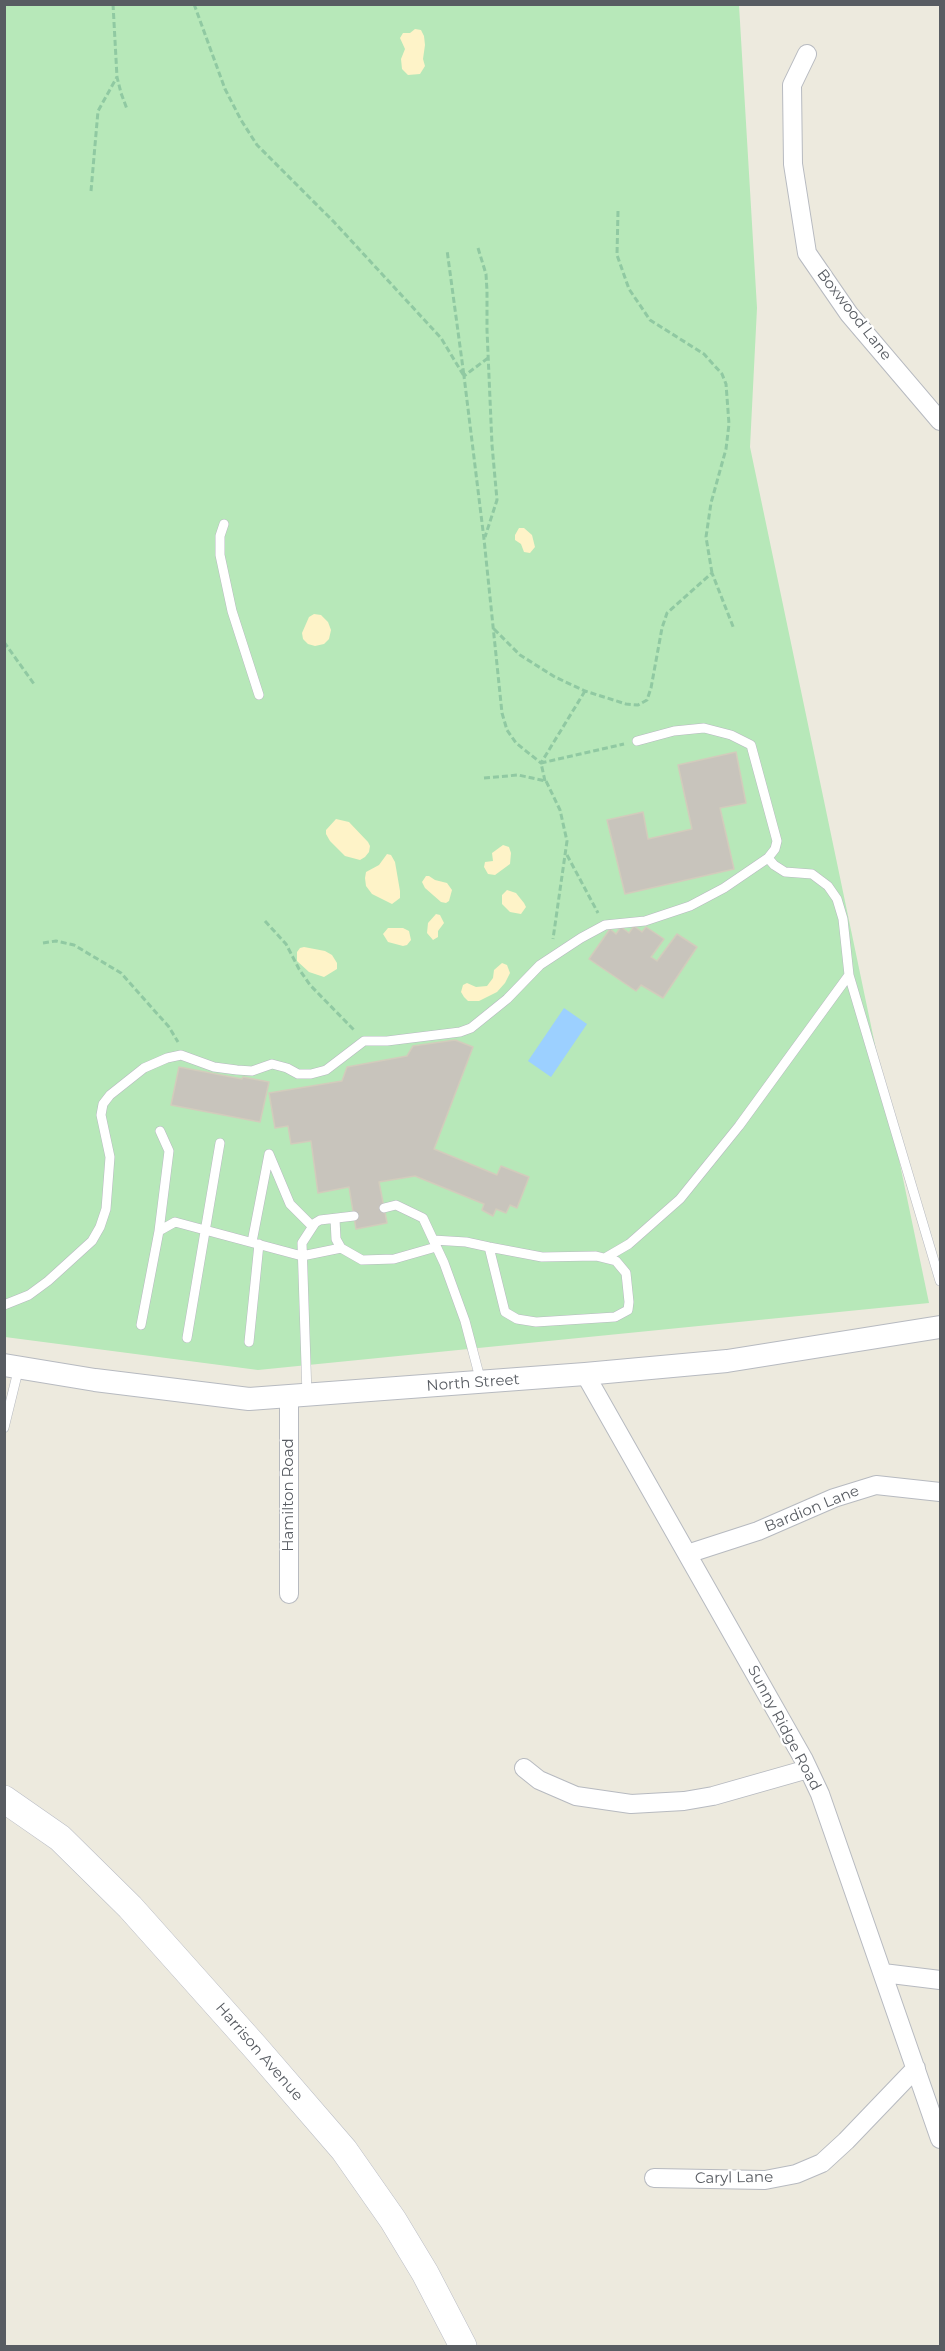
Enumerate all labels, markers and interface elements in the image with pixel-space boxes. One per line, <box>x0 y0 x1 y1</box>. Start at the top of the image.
street label: Boxwood Lane <box>813 266 895 364</box>
street label: North Street <box>426 1371 520 1395</box>
street label: Hamilton Road <box>280 1438 298 1552</box>
street label: Bardion Lane <box>762 1482 862 1536</box>
street label: Sunny Ridge Road <box>743 1662 825 1794</box>
street label: Harrison Avenue <box>211 1999 307 2105</box>
street label: Caryl Lane <box>695 2168 773 2188</box>

